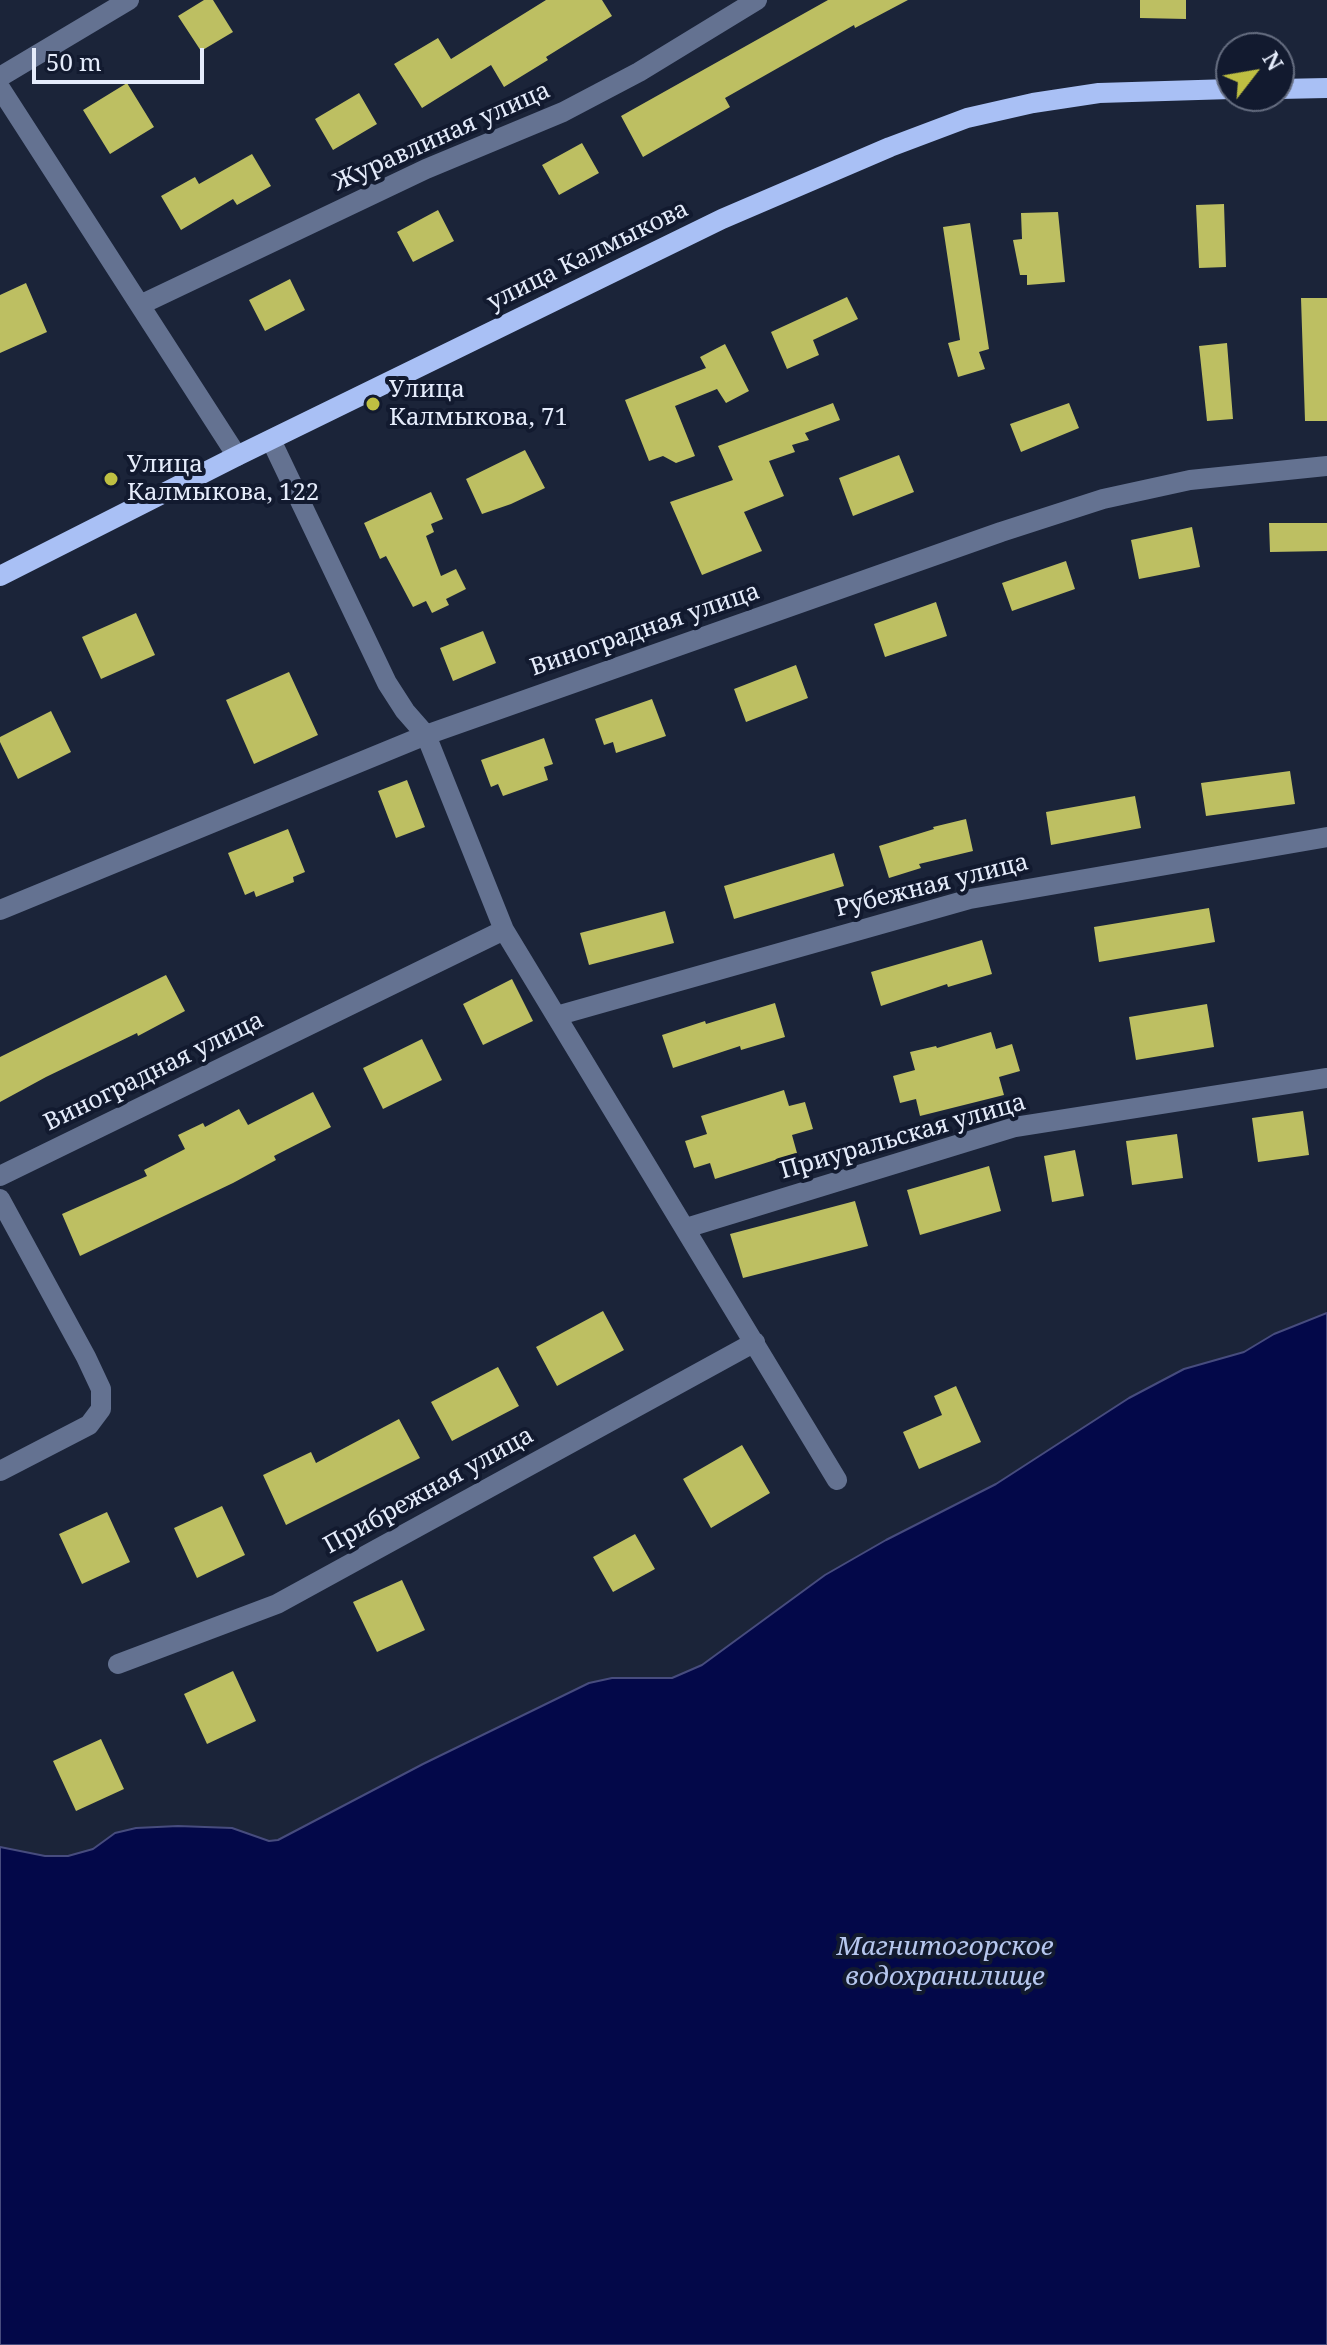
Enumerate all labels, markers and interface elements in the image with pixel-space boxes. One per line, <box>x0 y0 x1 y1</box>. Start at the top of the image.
scale bar <box>36 32 208 82</box>
north arrow <box>1215 32 1295 112</box>
text: 50 m <box>46 45 102 78</box>
text: N <box>1257 46 1291 76</box>
street label: Журавлиная улица <box>329 76 555 198</box>
street label: улица Калмыкова <box>483 195 693 317</box>
place label: Улица Калмыкова, 71 <box>389 376 568 432</box>
marker: Улица Калмыкова, 71 <box>364 395 382 413</box>
place label: Улица Калмыкова, 122 <box>127 451 319 507</box>
marker: Улица Калмыкова, 122 <box>102 470 120 488</box>
street label: Виноградная улица <box>526 577 764 683</box>
street label: Рубежная улица <box>832 848 1032 924</box>
street label: Виноградная улица <box>39 1006 269 1138</box>
street label: Приуральская улица <box>777 1088 1029 1186</box>
street label: Прибрежная улица <box>319 1421 539 1561</box>
water label: Магнитогорское водохранилище <box>836 1932 1054 1994</box>

